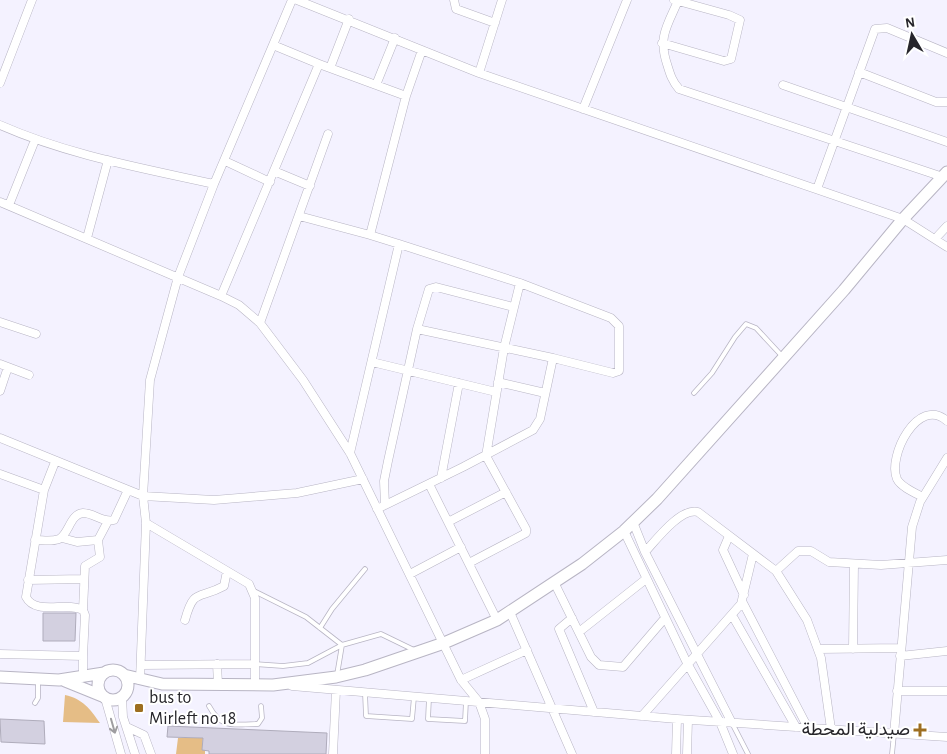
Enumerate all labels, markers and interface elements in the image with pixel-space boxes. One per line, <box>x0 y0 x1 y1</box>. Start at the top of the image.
north arrow <box>887 10 937 60</box>
text: N <box>904 15 916 31</box>
place label: bus to Mirleft no 18 <box>149 689 236 728</box>
marker: bus to Mirleft no 18 <box>133 702 145 714</box>
one-way arrow <box>108 718 118 734</box>
place label: صيدلية المحطة <box>801 721 910 739</box>
marker: صيدلية المحطة <box>914 724 926 736</box>

